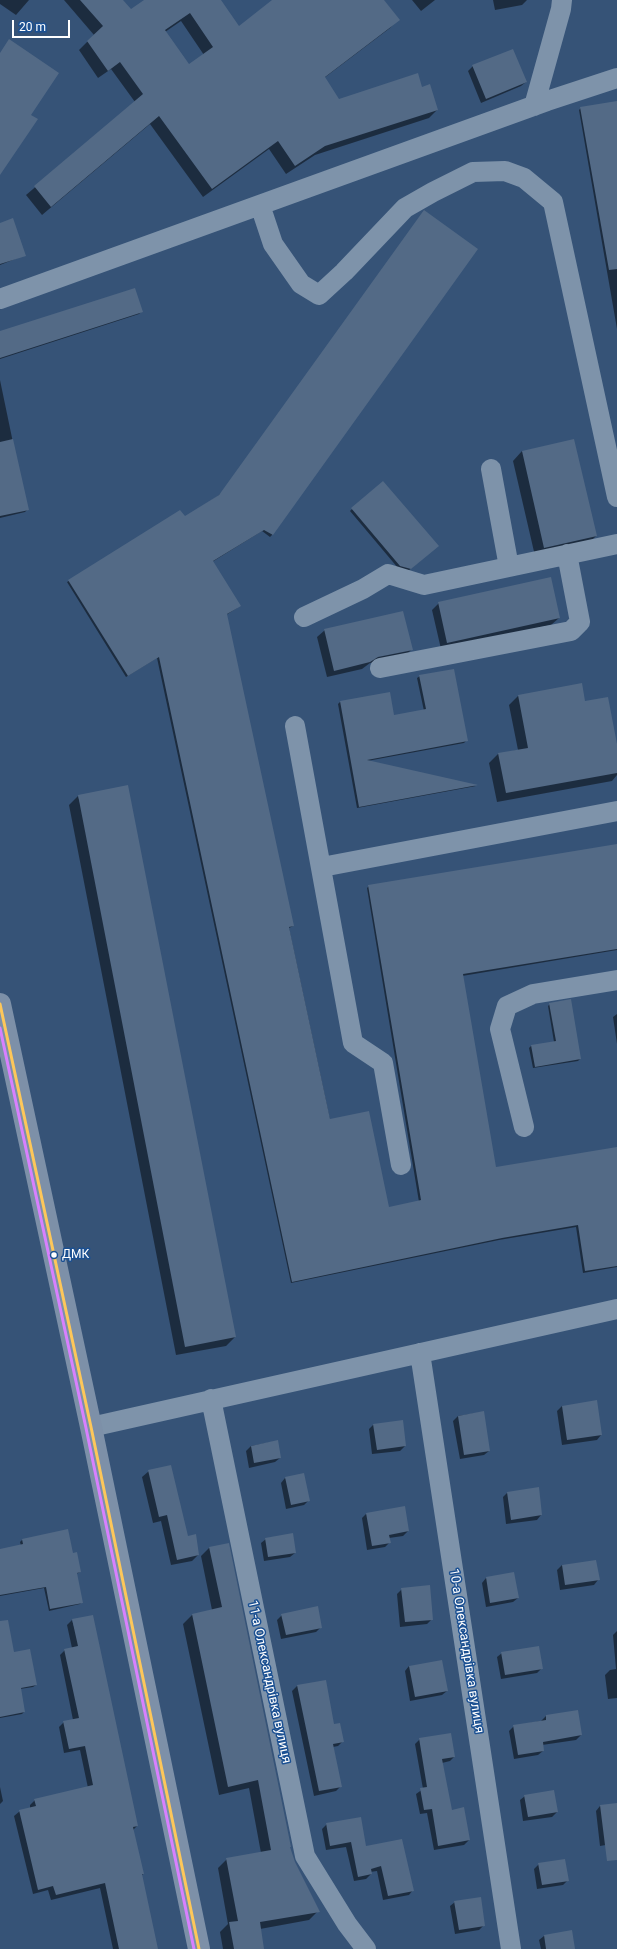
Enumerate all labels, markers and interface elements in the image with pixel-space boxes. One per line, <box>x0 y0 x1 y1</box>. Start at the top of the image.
scale bar <box>14 12 72 38</box>
text: 20 m <box>19 20 46 34</box>
place label: ДМК <box>62 1248 89 1262</box>
marker: ДМК <box>49 1250 59 1260</box>
street label: 10-а Олександрівка вулиця <box>445 1568 487 1734</box>
street label: 11-а Олександрівка вулиця <box>244 1599 294 1765</box>

